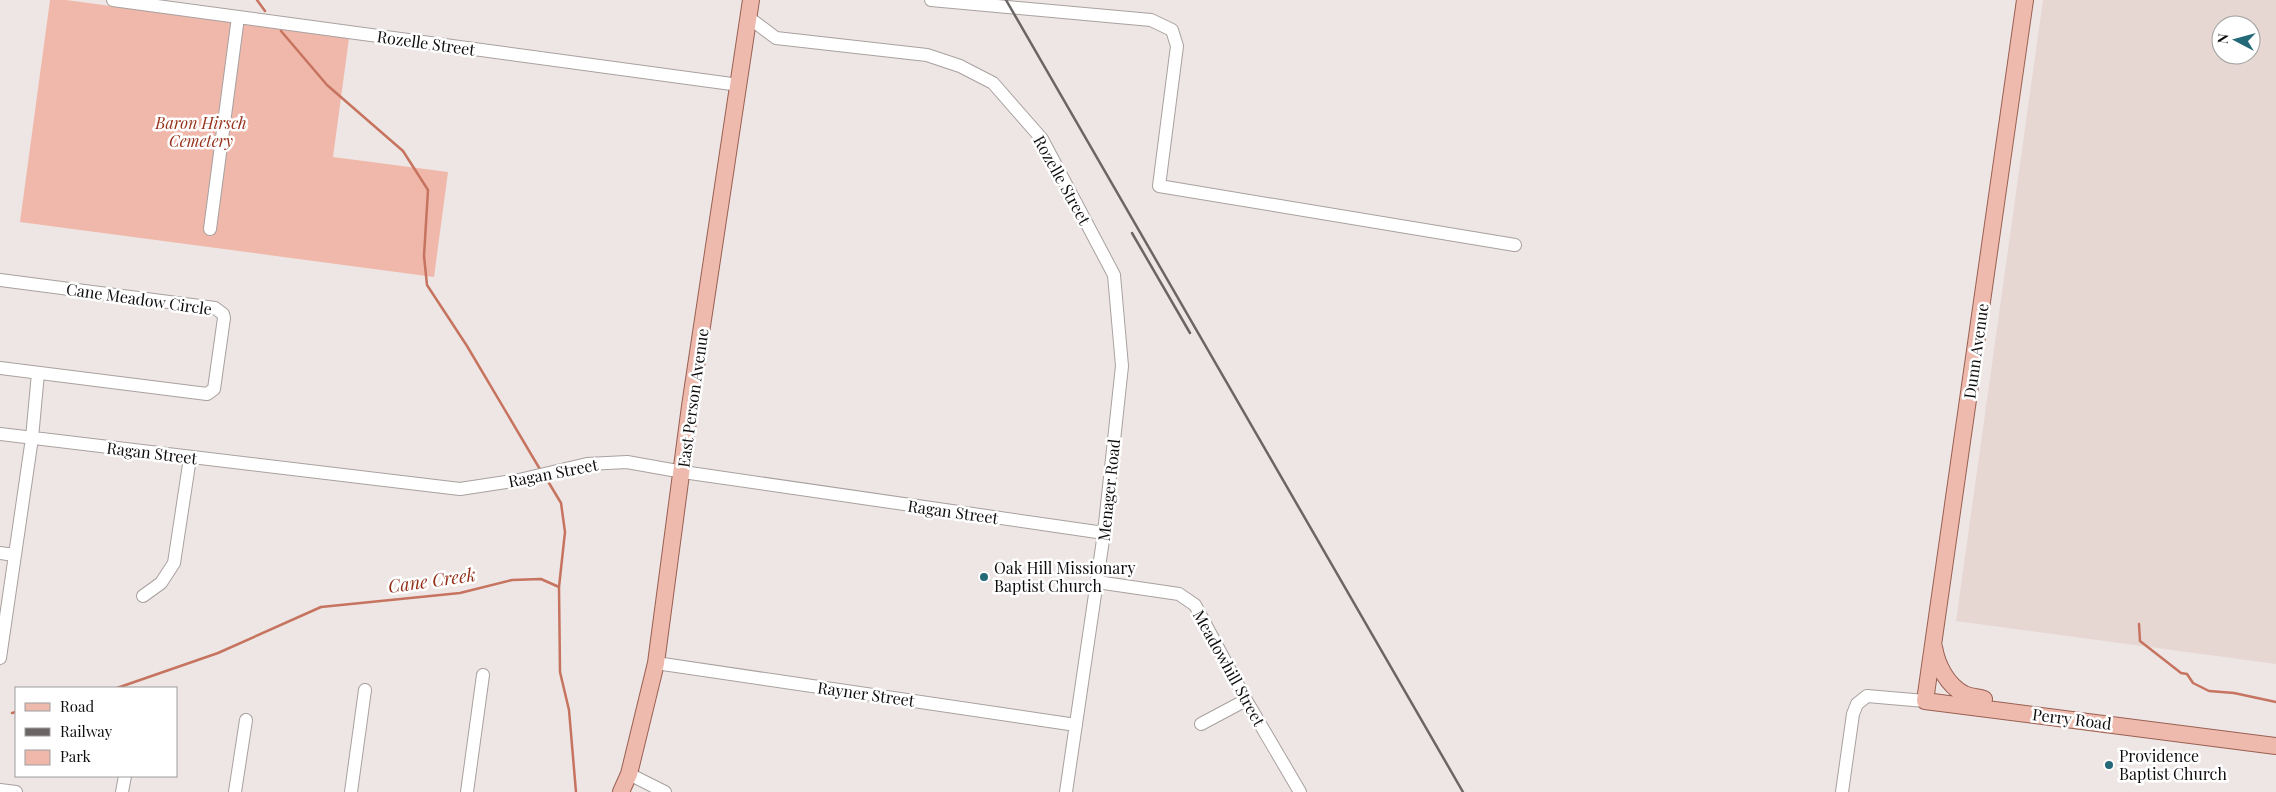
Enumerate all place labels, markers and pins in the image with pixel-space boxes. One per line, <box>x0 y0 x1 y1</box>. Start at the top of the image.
place label: Oak Hill Missionary Baptist Church <box>994 557 1135 596</box>
marker: Oak Hill Missionary Baptist Church <box>978 571 990 583</box>
place label: Providence Baptist Church <box>2119 745 2227 784</box>
marker: Providence Baptist Church <box>2103 759 2115 771</box>

